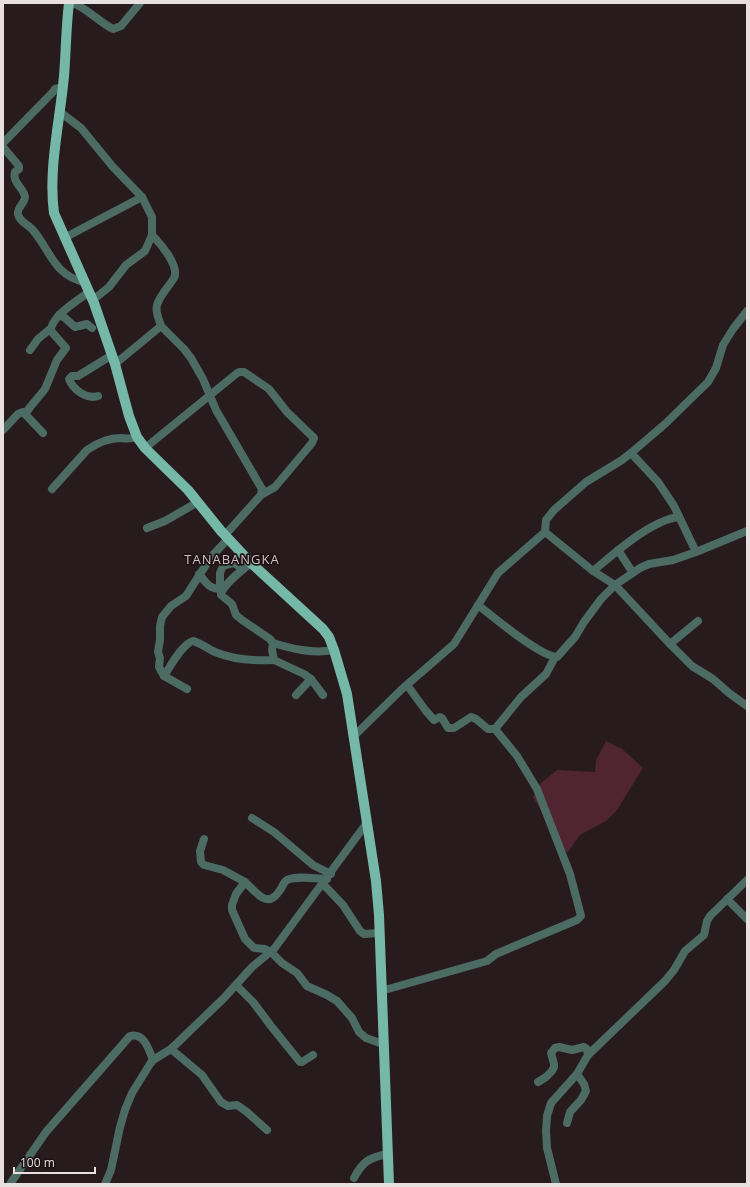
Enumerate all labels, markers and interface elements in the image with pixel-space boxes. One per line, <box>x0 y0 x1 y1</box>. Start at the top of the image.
district label: TANABANGKA <box>184 550 280 568</box>
scale bar <box>14 1149 95 1175</box>
text: 100 m <box>20 1154 55 1171</box>

